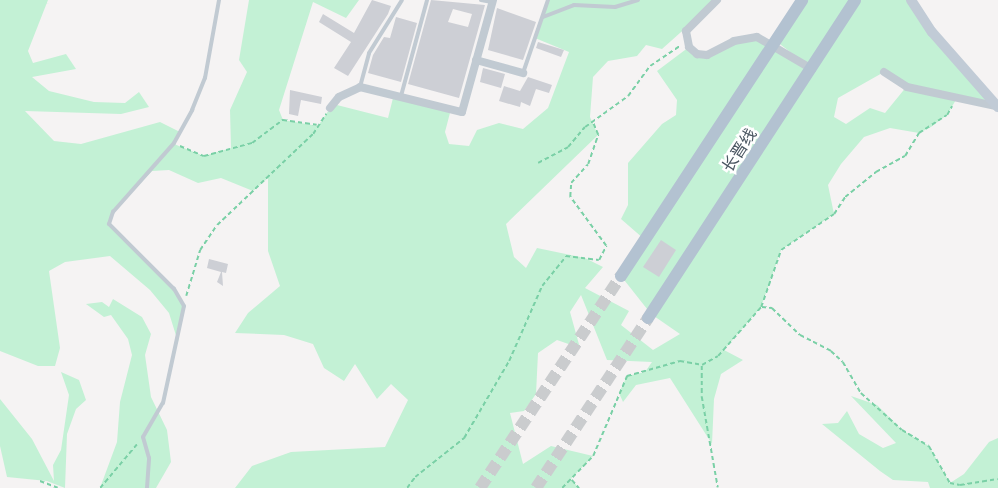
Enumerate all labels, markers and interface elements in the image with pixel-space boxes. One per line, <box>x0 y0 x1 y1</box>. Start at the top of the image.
street label: 长晋线 <box>718 125 760 175</box>

